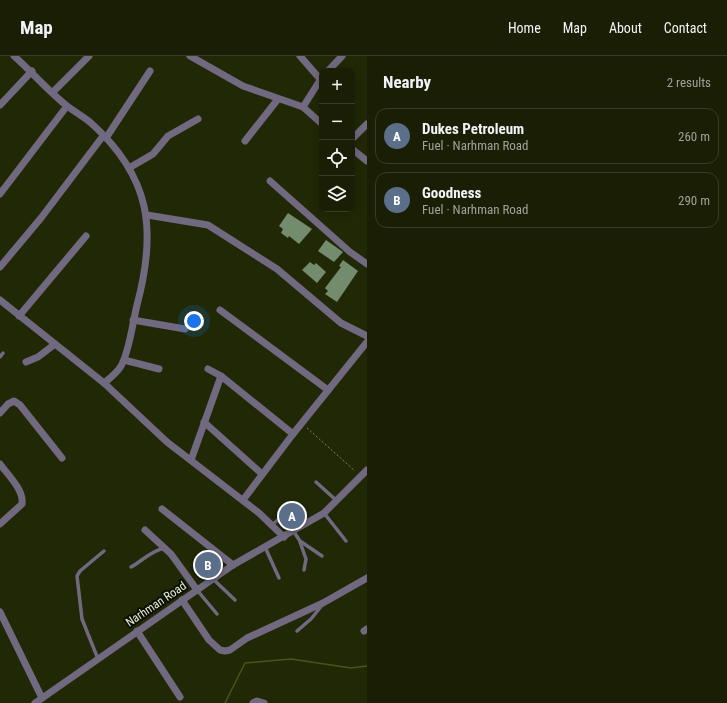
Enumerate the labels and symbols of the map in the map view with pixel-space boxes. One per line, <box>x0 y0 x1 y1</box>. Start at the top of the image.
your location <box>184 311 204 331</box>
pin: A <box>279 501 305 531</box>
pin: B <box>195 550 221 580</box>
street label: Narhman Road <box>123 579 189 629</box>

